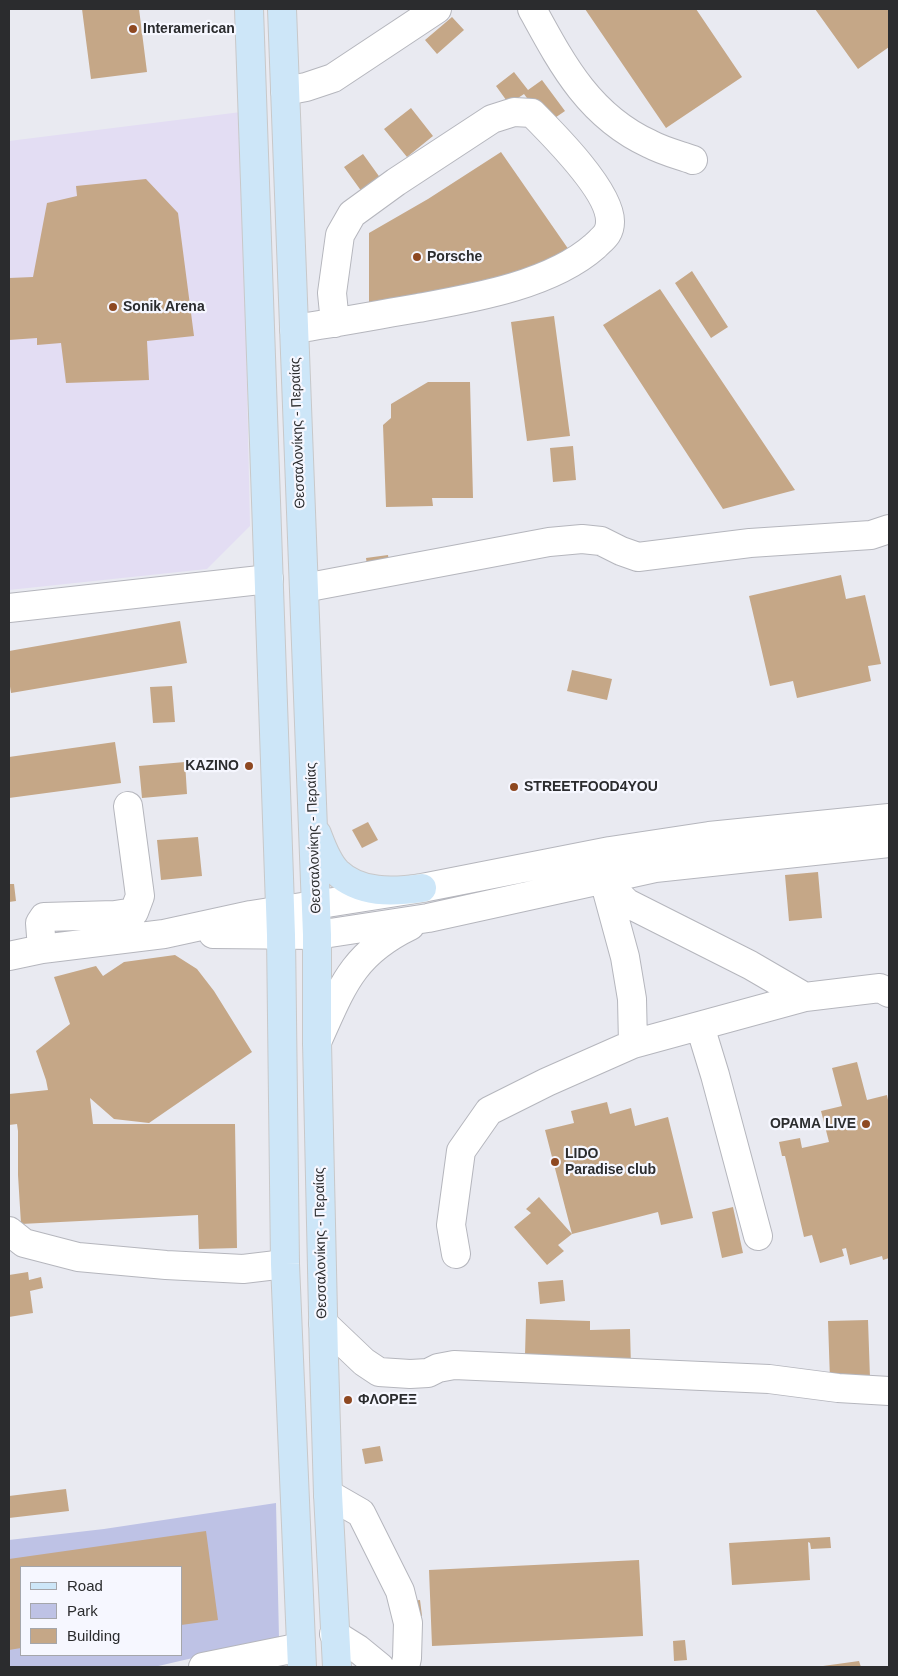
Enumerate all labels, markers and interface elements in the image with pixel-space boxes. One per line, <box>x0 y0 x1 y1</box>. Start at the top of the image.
place label: Interamerican <box>143 21 235 37</box>
marker: Interamerican <box>127 23 139 35</box>
place label: Porsche <box>427 249 482 265</box>
marker: Porsche <box>411 251 423 263</box>
place label: Sonik Arena <box>123 299 205 315</box>
marker: Sonik Arena <box>107 301 119 313</box>
street label: Θεσσαλονίκης - Περαίας <box>287 357 309 509</box>
place label: ΚΑΖΙΝΟ <box>185 758 239 774</box>
marker: ΚΑΖΙΝΟ <box>243 760 255 772</box>
street label: Θεσσαλονίκης - Περαίας <box>303 762 325 914</box>
place label: STREETFOOD4YOU <box>524 779 658 795</box>
marker: STREETFOOD4YOU <box>508 781 520 793</box>
place label: ΟΡΑΜΑ LIVE <box>770 1116 856 1132</box>
marker: ΟΡΑΜΑ LIVE <box>860 1118 872 1130</box>
place label: LIDO Paradise club <box>565 1146 656 1178</box>
marker: LIDO Paradise club <box>549 1156 561 1168</box>
street label: Θεσσαλονίκης - Περαίας <box>311 1167 331 1319</box>
place label: ΦΛΟΡΕΞ <box>358 1392 417 1408</box>
marker: ΦΛΟΡΕΞ <box>342 1394 354 1406</box>
legend <box>20 1566 182 1656</box>
text: Road <box>67 1577 103 1594</box>
text: Park <box>67 1602 98 1619</box>
text: Building <box>67 1627 120 1644</box>

